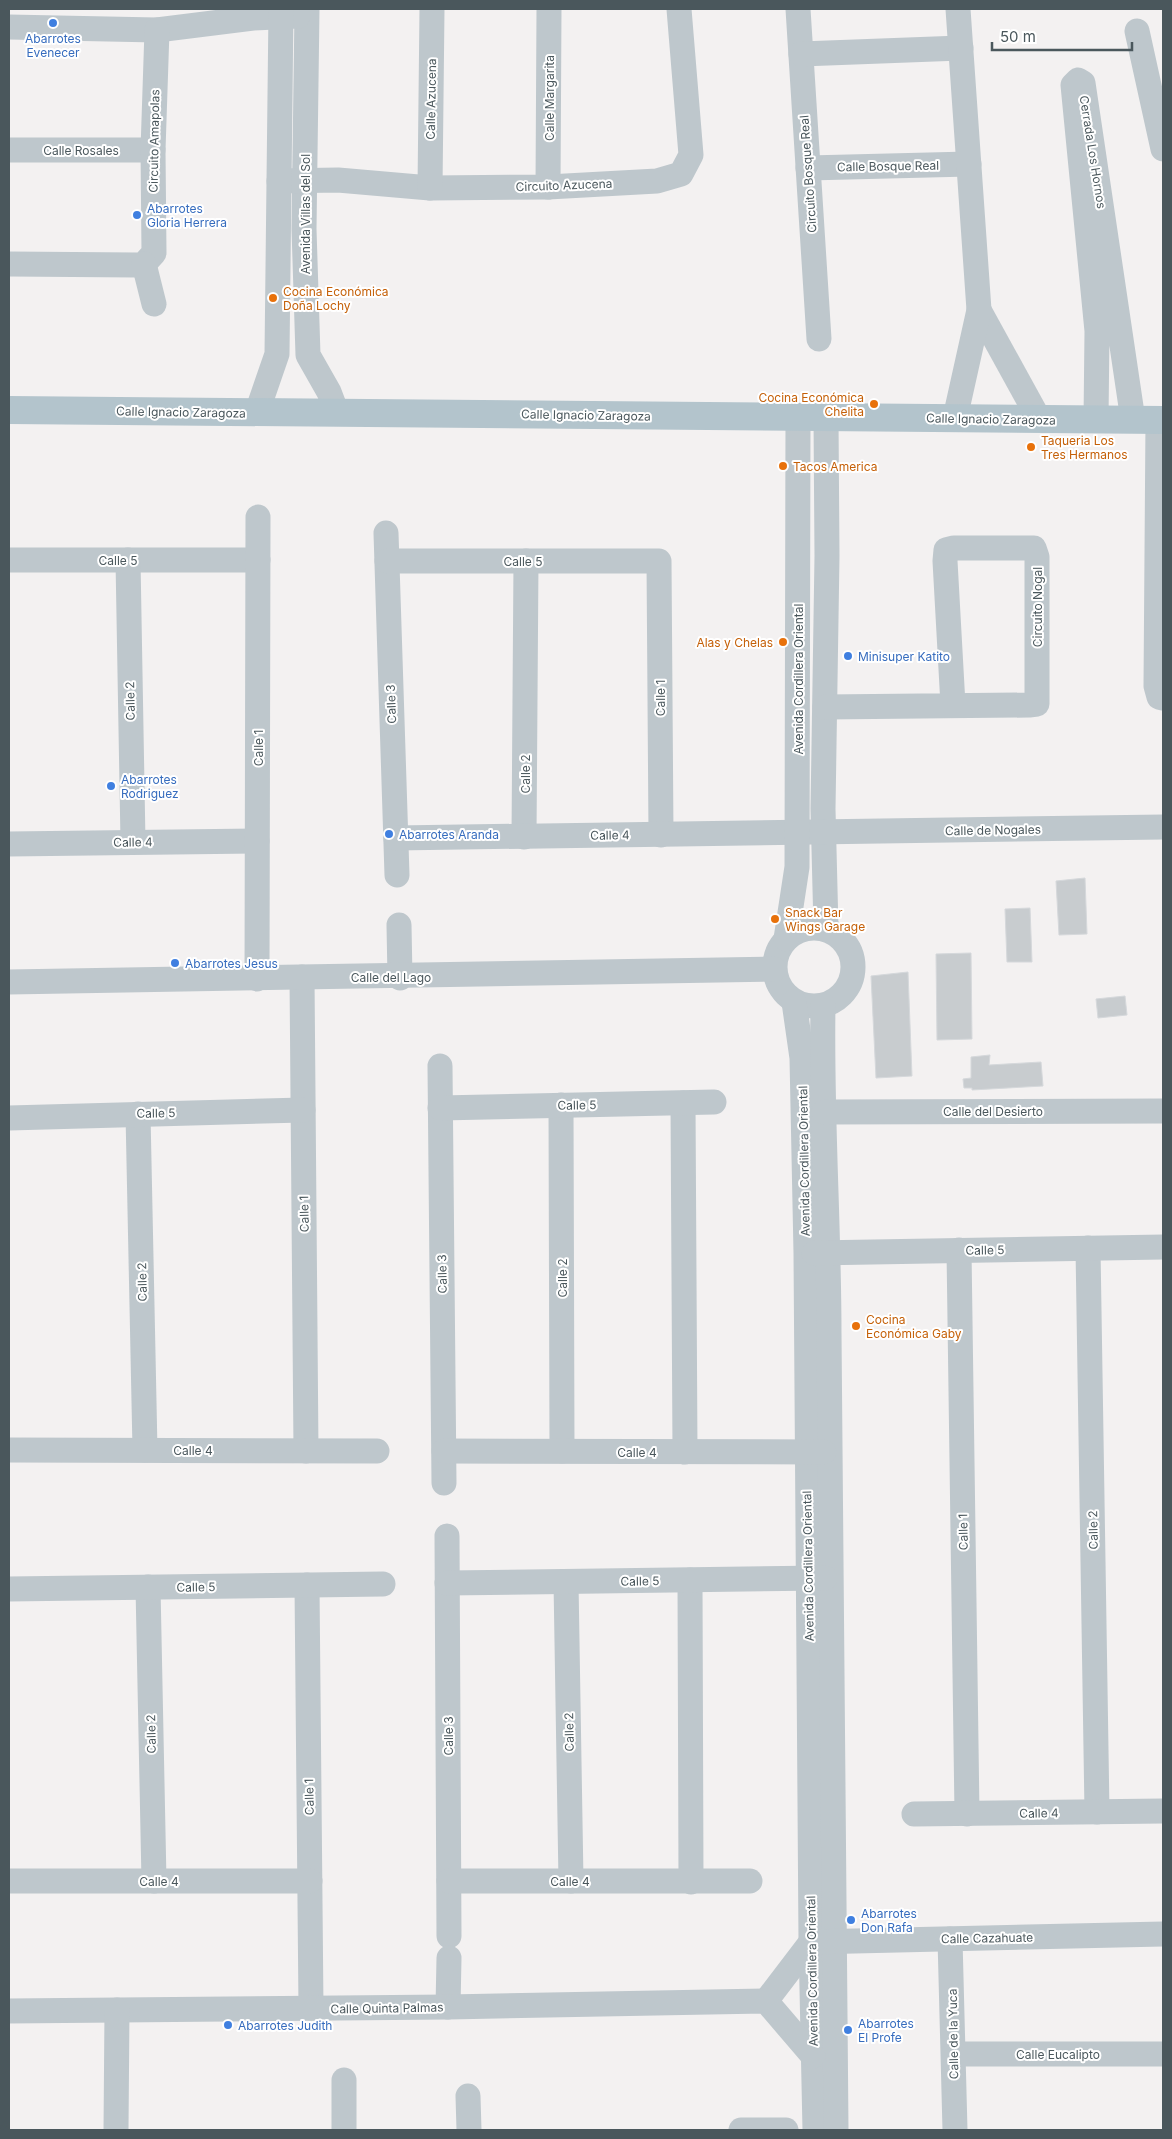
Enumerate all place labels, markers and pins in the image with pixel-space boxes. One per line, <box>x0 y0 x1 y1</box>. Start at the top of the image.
marker: Abarrotes Evenecer <box>47 17 59 29</box>
place label: Abarrotes Evenecer <box>25 31 81 60</box>
place label: Abarrotes Gloria Herrera <box>147 201 227 230</box>
marker: Abarrotes Gloria Herrera <box>131 209 143 221</box>
place label: Cocina Económica Doña Lochy <box>283 284 389 313</box>
marker: Cocina Económica Doña Lochy <box>267 292 279 304</box>
place label: Cocina Económica Chelita <box>758 390 864 419</box>
marker: Cocina Económica Chelita <box>868 398 880 410</box>
place label: Taqueria Los Tres Hermanos <box>1041 433 1128 462</box>
marker: Taqueria Los Tres Hermanos <box>1025 441 1037 453</box>
place label: Tacos America <box>793 459 877 474</box>
marker: Tacos America <box>777 460 789 472</box>
place label: Alas y Chelas <box>696 635 773 650</box>
marker: Alas y Chelas <box>777 636 789 648</box>
place label: Minisuper Katito <box>858 649 950 664</box>
marker: Minisuper Katito <box>842 650 854 662</box>
place label: Abarrotes Rodriguez <box>121 772 179 801</box>
marker: Abarrotes Rodriguez <box>105 780 117 792</box>
place label: Abarrotes Aranda <box>399 827 499 842</box>
marker: Abarrotes Aranda <box>383 828 395 840</box>
place label: Snack Bar Wings Garage <box>785 905 865 934</box>
marker: Snack Bar Wings Garage <box>769 913 781 925</box>
place label: Abarrotes Jesus <box>185 956 278 971</box>
marker: Abarrotes Jesus <box>169 957 181 969</box>
place label: Cocina Económica Gaby <box>866 1312 962 1341</box>
marker: Cocina Económica Gaby <box>850 1320 862 1332</box>
place label: Abarrotes Don Rafa <box>861 1906 917 1935</box>
marker: Abarrotes Don Rafa <box>845 1914 857 1926</box>
place label: Abarrotes El Profe <box>858 2016 914 2045</box>
place label: Abarrotes Judith <box>238 2018 332 2033</box>
marker: Abarrotes Judith <box>222 2019 234 2031</box>
marker: Abarrotes El Profe <box>842 2024 854 2036</box>

